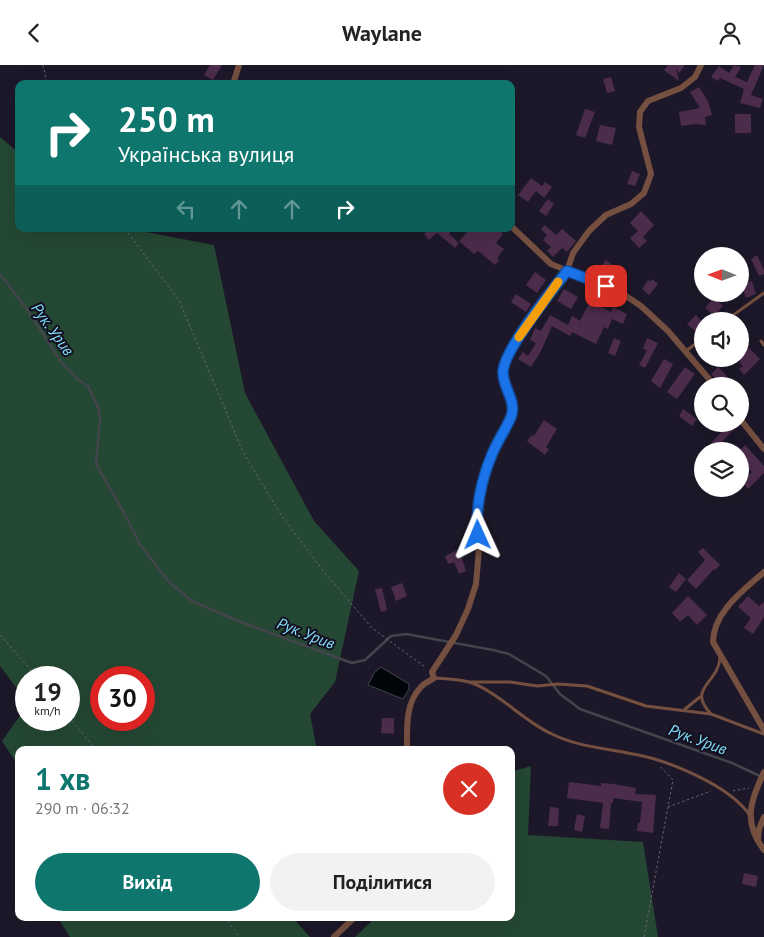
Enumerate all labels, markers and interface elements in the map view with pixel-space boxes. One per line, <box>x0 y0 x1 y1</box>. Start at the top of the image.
icon: back <box>20 19 48 47</box>
text: Waylane <box>342 19 422 47</box>
icon: person <box>716 19 744 47</box>
text: 250 m <box>118 96 215 142</box>
icon: right <box>35 100 100 165</box>
text: Українська вулиця <box>118 140 294 168</box>
icon: left <box>172 195 200 223</box>
icon: ahead <box>225 195 253 223</box>
icon: ahead <box>278 195 306 223</box>
icon: right <box>331 195 359 223</box>
north arrow <box>694 247 749 303</box>
map controls <box>694 247 749 497</box>
pin <box>585 265 627 307</box>
icon: arrive <box>592 272 620 300</box>
water label: Рук. Урив <box>27 299 79 359</box>
button: sound <box>694 312 749 367</box>
button: search <box>694 377 749 432</box>
button: layers <box>694 442 749 497</box>
position arrow <box>451 508 503 560</box>
water label: Рук. Урив <box>274 613 338 653</box>
speed limit sign: 30 <box>90 666 155 731</box>
text: 19 <box>33 676 62 708</box>
text: km/h <box>34 703 61 718</box>
water label: Рук. Урив <box>666 719 730 759</box>
text: 1 хв <box>35 759 91 798</box>
button: close <box>443 763 495 815</box>
text: 290 m · 06:32 <box>35 798 130 818</box>
button: Вихід <box>35 853 260 911</box>
button: Поділитися <box>270 853 495 911</box>

